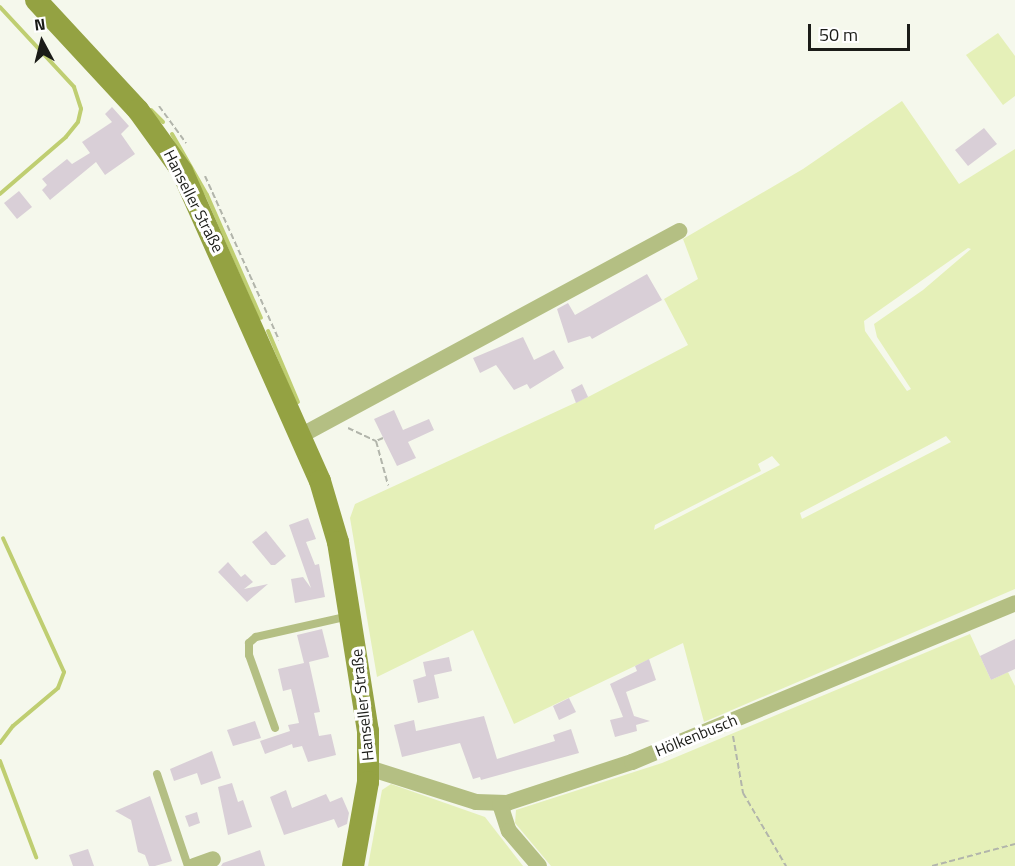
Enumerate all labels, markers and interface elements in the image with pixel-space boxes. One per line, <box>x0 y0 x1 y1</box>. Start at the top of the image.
north arrow <box>12 12 72 72</box>
text: N <box>33 12 47 37</box>
scale bar <box>811 12 913 50</box>
text: 50 m <box>819 21 858 48</box>
street label: Hanseller Straße <box>160 147 228 255</box>
street label: Hanseller Straße <box>347 648 377 762</box>
street label: Hölkenbusch <box>652 710 740 760</box>

